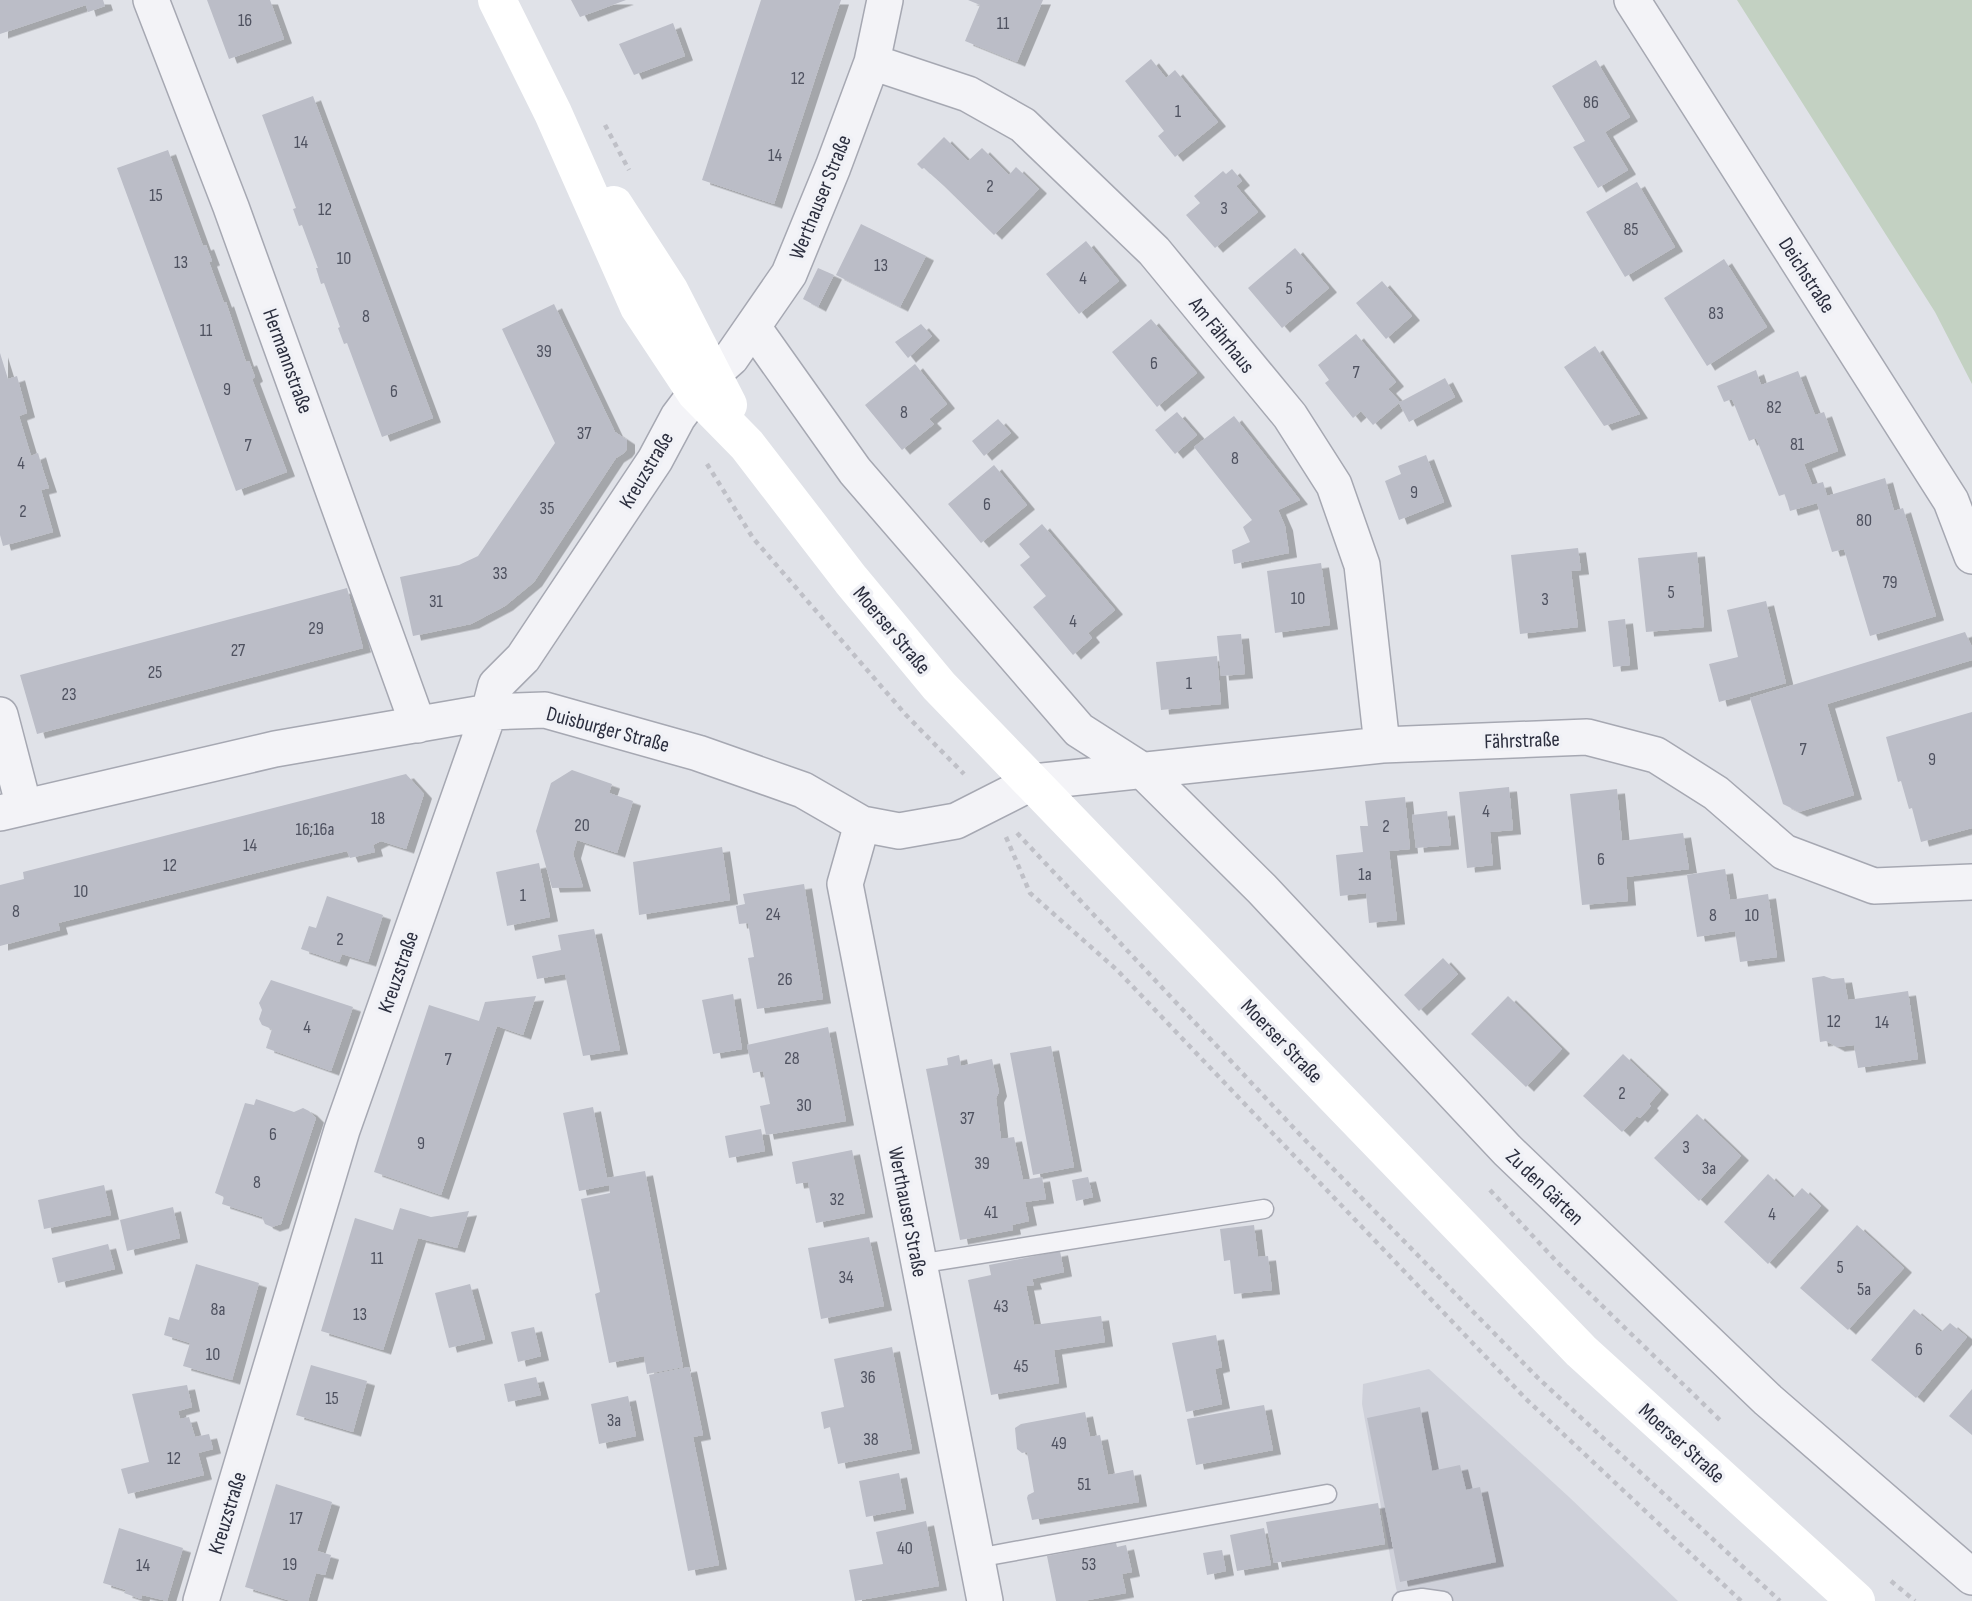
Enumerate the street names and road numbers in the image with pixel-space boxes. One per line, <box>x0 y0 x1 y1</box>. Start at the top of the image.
street label: Werthauser Straße <box>784 131 857 263</box>
street label: Deichstraße <box>1773 233 1840 318</box>
street label: Am Fährhaus <box>1183 292 1260 378</box>
street label: Hermannstraße <box>257 305 318 417</box>
street label: Kreuzstraße <box>614 427 679 513</box>
street label: Moerser Straße <box>848 581 936 679</box>
street label: Duisburger Straße <box>544 701 672 758</box>
street label: Fährstraße <box>1484 727 1560 754</box>
street label: Kreuzstraße <box>373 928 424 1016</box>
street label: Moerser Straße <box>1235 994 1328 1089</box>
street label: Zu den Gärten <box>1501 1144 1589 1231</box>
street label: Werthauser Straße <box>883 1145 932 1279</box>
street label: Moerser Straße <box>1633 1398 1730 1489</box>
street label: Kreuzstraße <box>203 1469 252 1557</box>

